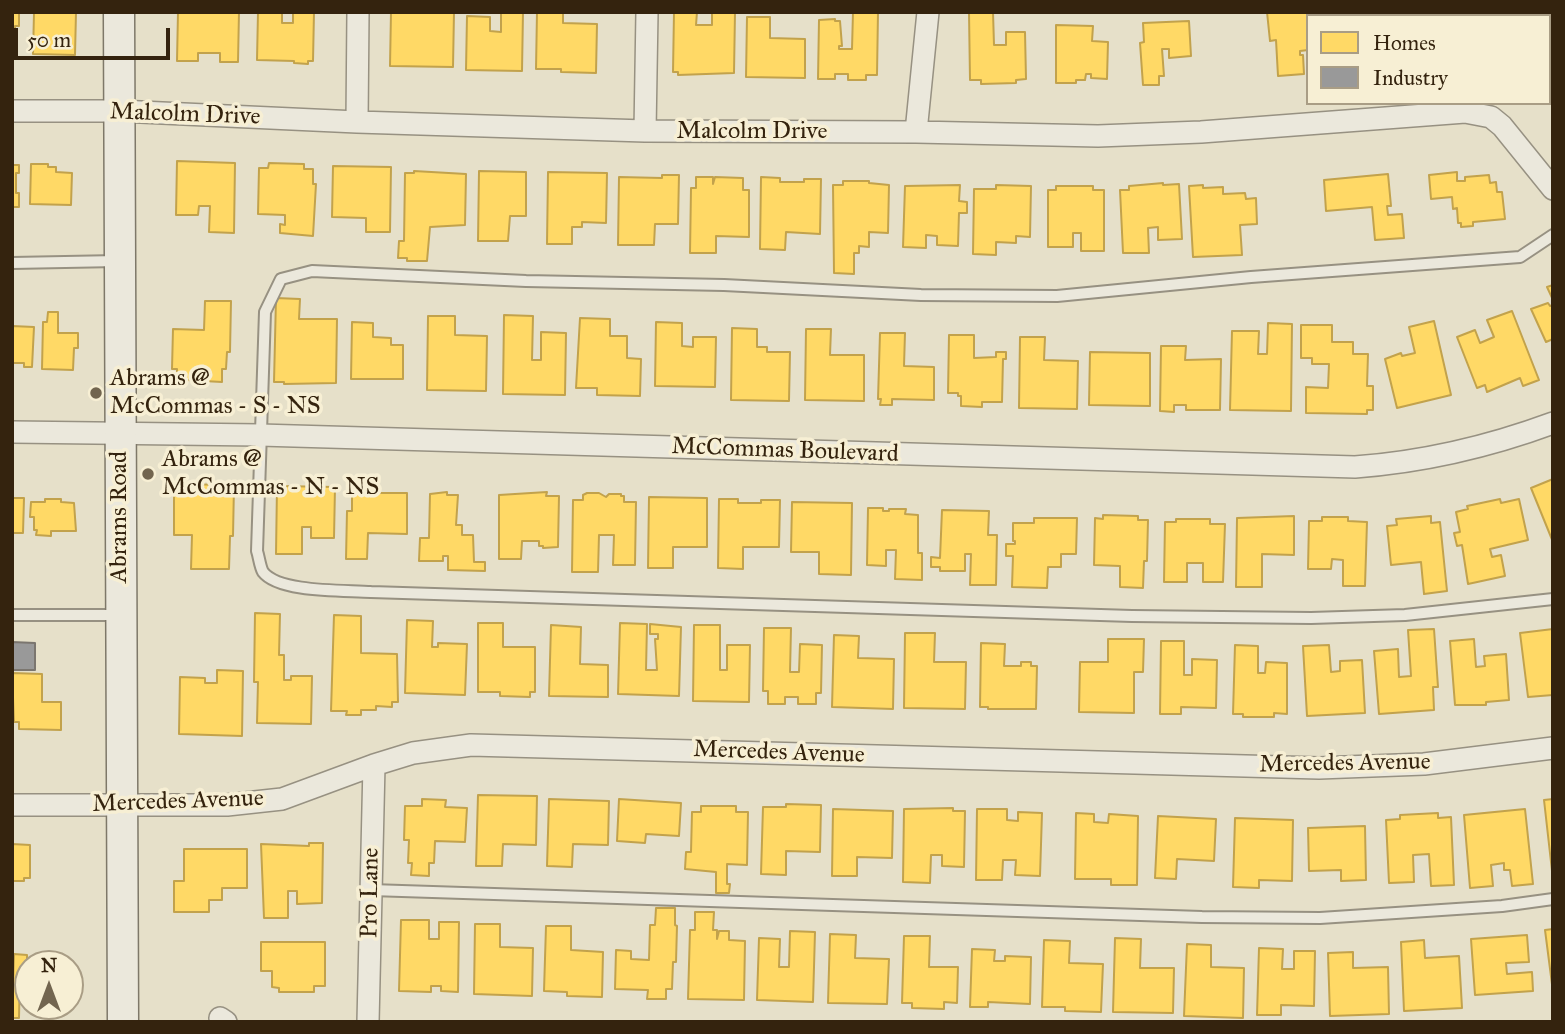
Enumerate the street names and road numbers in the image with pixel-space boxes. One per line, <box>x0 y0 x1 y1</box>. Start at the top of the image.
street label: Malcolm Drive <box>109 98 261 132</box>
street label: Malcolm Drive <box>677 118 827 146</box>
street label: McCommas Boulevard <box>671 433 899 469</box>
street label: Abrams Road <box>106 451 134 583</box>
street label: Mercedes Avenue <box>693 736 865 770</box>
street label: Mercedes Avenue <box>1259 748 1431 780</box>
street label: Mercedes Avenue <box>92 785 264 819</box>
street label: Pro Lane <box>356 847 386 939</box>

